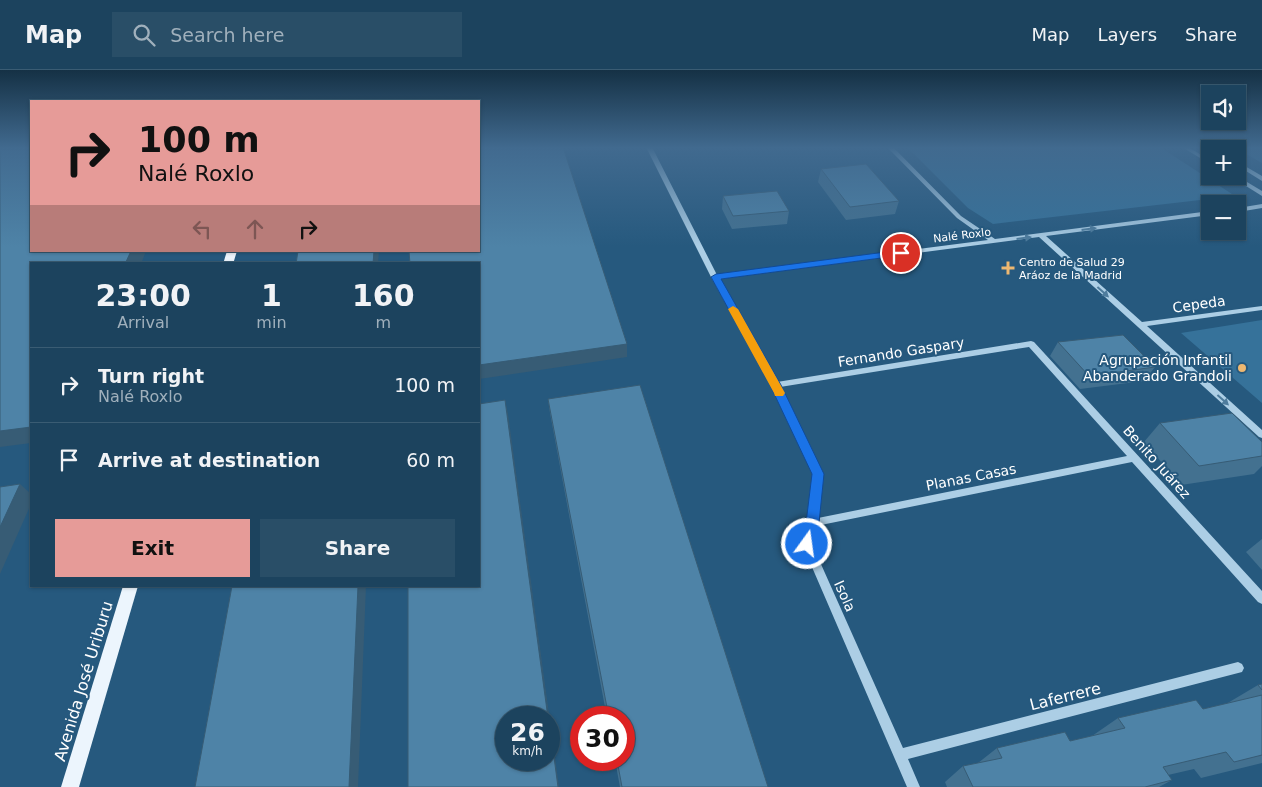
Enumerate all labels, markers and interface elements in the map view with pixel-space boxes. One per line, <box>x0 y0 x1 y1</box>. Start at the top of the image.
search box <box>112 12 462 57</box>
text: Map <box>25 21 82 49</box>
icon: search <box>130 21 158 49</box>
text: Search here <box>170 24 284 46</box>
text: Map <box>1031 24 1069 45</box>
text: Layers <box>1097 24 1157 45</box>
text: Share <box>1185 24 1237 45</box>
map controls <box>1201 85 1246 240</box>
button: sound <box>1201 85 1246 130</box>
icon: right <box>55 120 120 185</box>
text: 100 m <box>138 120 260 160</box>
button: + <box>1201 140 1246 185</box>
text: Nalé Roxlo <box>138 161 254 186</box>
button: − <box>1201 195 1246 240</box>
icon: left <box>188 215 216 243</box>
icon: ahead <box>241 215 269 243</box>
icon: right <box>294 215 322 243</box>
street label: Nalé Roxlo <box>932 225 992 245</box>
one-way arrow <box>1081 225 1097 233</box>
pin <box>880 232 922 274</box>
one-way arrow <box>1017 233 1033 241</box>
icon: arrive <box>887 239 915 267</box>
place label: Centro de Salud 29 Aráoz de la Madrid <box>1019 256 1125 282</box>
marker: Centro de Salud 29 Aráoz de la Madrid <box>1001 261 1015 275</box>
text: 23:00 <box>95 278 191 313</box>
text: 1 <box>261 278 282 313</box>
text: 160 <box>352 278 415 313</box>
one-way arrow <box>1096 286 1109 297</box>
street label: Cepeda <box>1171 292 1227 316</box>
text: Arrival <box>117 313 169 332</box>
text: min <box>256 313 287 332</box>
text: m <box>375 313 391 332</box>
street label: Fernando Gaspary <box>837 334 965 370</box>
place label: Agrupación Infantil Abanderado Grandoli <box>1083 352 1232 384</box>
marker: Agrupación Infantil Abanderado Grandoli <box>1236 362 1248 374</box>
text: Turn right <box>98 365 204 387</box>
icon: right <box>55 371 83 399</box>
text: 100 m <box>394 374 455 396</box>
text: Nalé Roxlo <box>98 387 183 406</box>
one-way arrow <box>1217 395 1230 406</box>
street label: Benito Juárez <box>1120 422 1194 502</box>
icon: arrive <box>55 446 83 474</box>
text: Arrive at destination <box>98 449 320 471</box>
text: 60 m <box>406 449 455 471</box>
street label: Planas Casas <box>924 460 1018 494</box>
position arrow <box>780 517 832 569</box>
button: Exit <box>55 519 250 577</box>
button: Share <box>260 519 455 577</box>
street label: Isola <box>831 578 859 614</box>
street label: Avenida José Uriburu <box>50 599 117 764</box>
street label: Laferrere <box>1028 678 1103 714</box>
speed limit sign: 30 <box>570 706 635 771</box>
text: 26 <box>510 718 545 747</box>
text: km/h <box>512 744 543 758</box>

